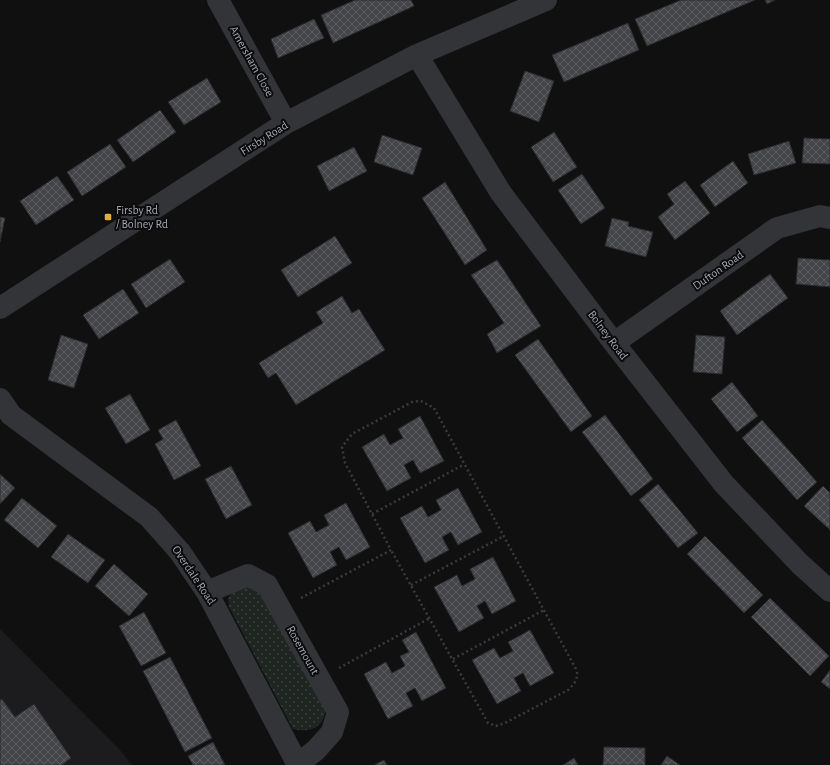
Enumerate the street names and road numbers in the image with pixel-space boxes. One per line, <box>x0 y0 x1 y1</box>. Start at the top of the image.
street label: Amersham Close <box>228 24 276 98</box>
street label: Firsby Road <box>238 119 290 158</box>
street label: Dufton Road <box>690 248 746 292</box>
street label: Bolney Road <box>585 308 630 362</box>
street label: Overdale Road <box>170 543 218 607</box>
street label: Rosemount <box>285 624 321 676</box>

